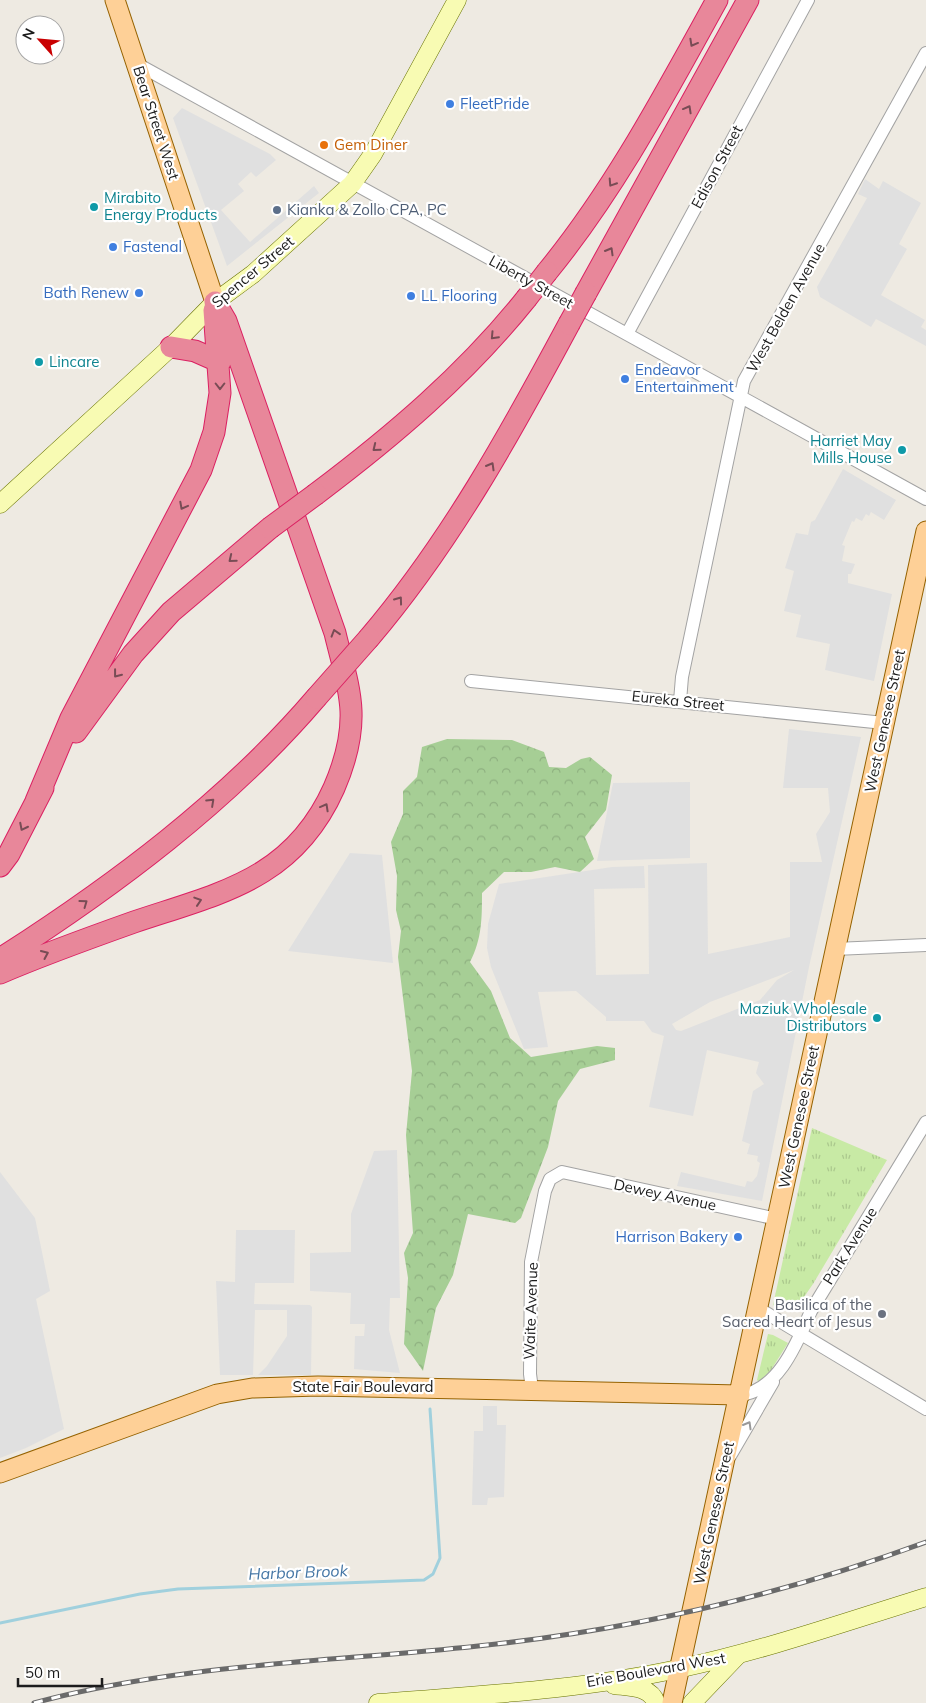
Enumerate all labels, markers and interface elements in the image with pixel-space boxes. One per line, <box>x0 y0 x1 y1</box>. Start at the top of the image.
north arrow <box>15 15 65 65</box>
text: N <box>18 25 39 43</box>
one-way arrow <box>690 37 700 46</box>
street label: Bear Street West <box>129 63 184 182</box>
place label: FleetPride <box>460 94 529 113</box>
marker: FleetPride <box>444 98 456 110</box>
one-way arrow <box>682 105 692 114</box>
street label: Edison Street <box>687 122 746 212</box>
place label: Gem Diner <box>334 135 408 154</box>
marker: Gem Diner <box>318 139 330 151</box>
one-way arrow <box>609 178 618 187</box>
place label: Mirabito Energy Products <box>104 188 217 224</box>
place label: Kianka & Zollo CPA, PC <box>287 200 447 219</box>
marker: Mirabito Energy Products <box>88 201 100 213</box>
marker: Kianka & Zollo CPA, PC <box>271 204 283 216</box>
street label: Spencer Street <box>208 232 298 312</box>
place label: Fastenal <box>123 237 182 256</box>
street label: West Belden Avenue <box>742 240 829 376</box>
marker: Fastenal <box>107 241 119 253</box>
one-way arrow <box>604 247 614 256</box>
street label: Liberty Street <box>486 251 577 313</box>
place label: Bath Renew <box>44 283 129 302</box>
place label: LL Flooring <box>421 286 497 305</box>
marker: Bath Renew <box>133 287 145 299</box>
marker: LL Flooring <box>405 290 417 302</box>
one-way arrow <box>491 331 500 340</box>
place label: Lincare <box>49 352 99 371</box>
marker: Lincare <box>33 356 45 368</box>
place label: Endeavor Entertainment <box>635 360 734 396</box>
marker: Endeavor Entertainment <box>619 373 631 385</box>
one-way arrow <box>215 382 225 390</box>
place label: Harriet May Mills House <box>810 431 892 467</box>
one-way arrow <box>373 442 382 450</box>
marker: Harriet May Mills House <box>896 444 908 456</box>
one-way arrow <box>485 463 495 472</box>
one-way arrow <box>179 501 189 510</box>
one-way arrow <box>228 554 237 563</box>
one-way arrow <box>393 596 402 606</box>
one-way arrow <box>330 629 340 638</box>
street label: West Genesee Street <box>860 648 909 794</box>
one-way arrow <box>115 668 123 677</box>
street label: Eureka Street <box>631 686 725 715</box>
one-way arrow <box>206 799 215 808</box>
one-way arrow <box>318 803 328 812</box>
one-way arrow <box>19 821 29 830</box>
one-way arrow <box>194 897 202 907</box>
one-way arrow <box>78 900 88 909</box>
one-way arrow <box>40 949 49 960</box>
place label: Maziuk Wholesale Distributors <box>740 999 867 1035</box>
marker: Maziuk Wholesale Distributors <box>871 1012 883 1024</box>
street label: West Genesee Street <box>774 1044 823 1190</box>
street label: Dewey Avenue <box>612 1174 718 1215</box>
street label: Park Avenue <box>818 1203 881 1288</box>
place label: Harrison Bakery <box>616 1227 728 1246</box>
marker: Harrison Bakery <box>732 1231 744 1243</box>
street label: Waite Avenue <box>519 1262 542 1360</box>
place label: Basilica of the Sacred Heart of Jesus <box>722 1295 872 1331</box>
marker: Basilica of the Sacred Heart of Jesus <box>876 1308 888 1320</box>
street label: State Fair Boulevard <box>292 1377 434 1396</box>
one-way arrow <box>742 1421 752 1430</box>
street label: West Genesee Street <box>689 1440 738 1586</box>
water label: Harbor Brook <box>248 1560 349 1584</box>
street label: Erie Boulevard West <box>585 1648 727 1691</box>
scale bar <box>18 1656 101 1688</box>
text: 50 m <box>25 1663 60 1682</box>

